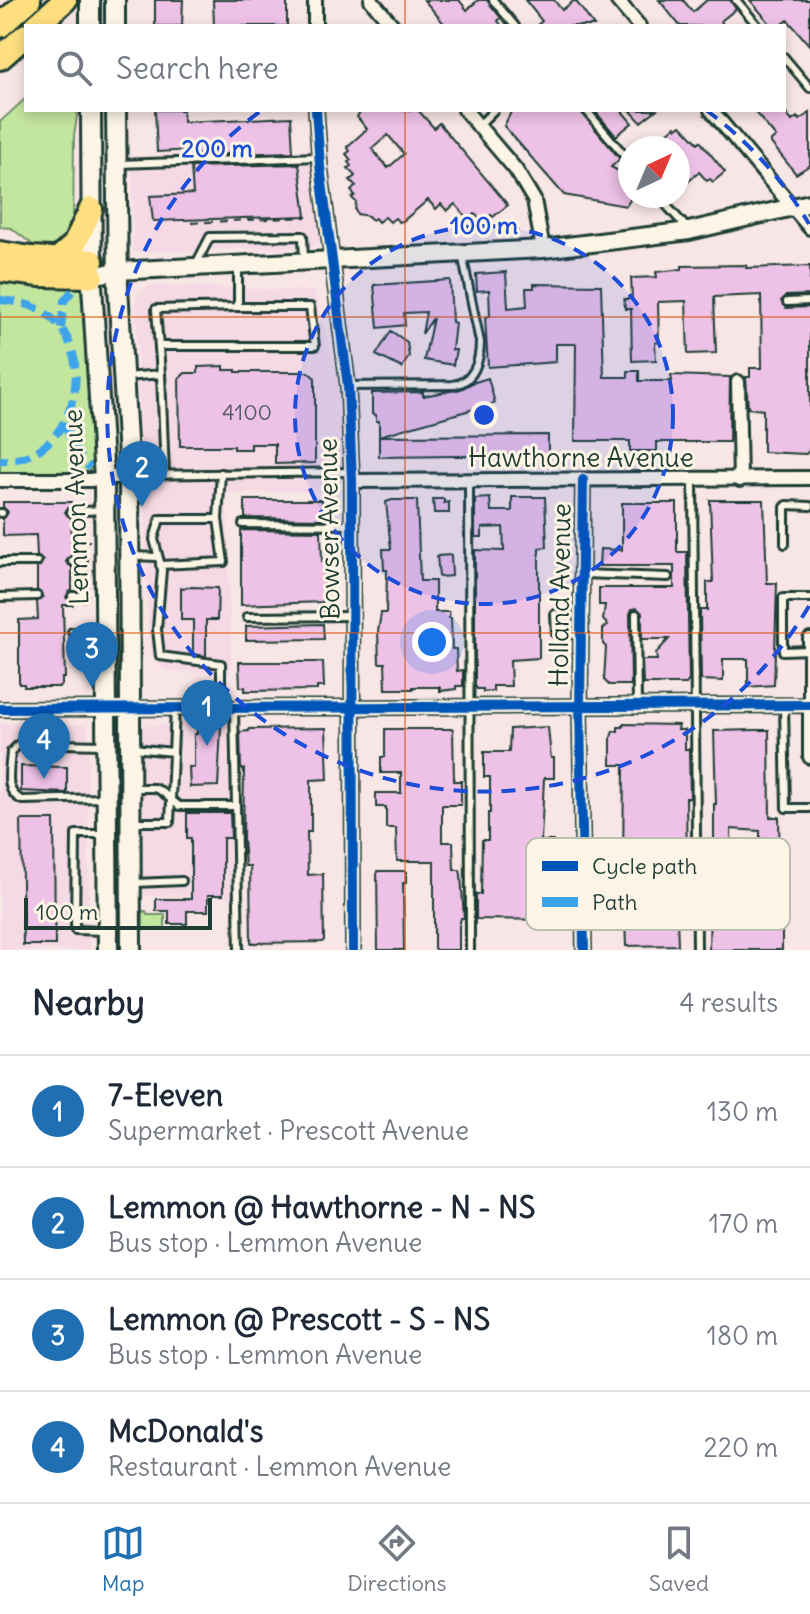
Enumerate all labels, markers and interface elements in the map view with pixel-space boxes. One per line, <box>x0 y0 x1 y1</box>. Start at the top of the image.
search box <box>24 24 786 112</box>
icon: search <box>52 46 96 90</box>
text: Search here <box>116 49 279 87</box>
text: 200 m <box>181 133 253 163</box>
north arrow <box>618 136 690 208</box>
text: 100 m <box>450 210 518 240</box>
house number: 4100 <box>222 398 272 426</box>
centre of rings <box>470 401 498 429</box>
street label: Lemmon Avenue <box>56 409 95 606</box>
street label: Bowser Avenue <box>310 438 347 620</box>
pin: 2 <box>116 441 168 507</box>
street label: Hawthorne Avenue <box>468 441 694 474</box>
street label: Holland Avenue <box>541 503 578 687</box>
pin: 3 <box>66 622 118 688</box>
your location <box>412 622 452 662</box>
pin: 1 <box>181 680 233 746</box>
pin: 4 <box>18 713 70 779</box>
legend <box>526 838 790 930</box>
text: Cycle path <box>592 852 697 880</box>
text: Path <box>592 888 637 916</box>
scale bar <box>24 894 212 930</box>
text: 100 m <box>36 898 98 926</box>
text: Nearby <box>32 981 145 1024</box>
text: 4 results <box>680 986 778 1019</box>
text: 7-Eleven <box>108 1076 223 1114</box>
text: 1 <box>53 1095 63 1128</box>
text: 130 m <box>707 1095 778 1128</box>
text: Supermarket · Prescott Avenue <box>108 1114 469 1147</box>
text: Lemmon @ Hawthorne - N - NS <box>108 1188 535 1226</box>
text: 2 <box>51 1207 65 1240</box>
text: 170 m <box>709 1207 778 1240</box>
text: Bus stop · Lemmon Avenue <box>108 1226 422 1259</box>
text: Lemmon @ Prescott - S - NS <box>108 1300 490 1338</box>
text: 3 <box>51 1319 65 1352</box>
text: 180 m <box>707 1319 778 1352</box>
text: Bus stop · Lemmon Avenue <box>108 1338 422 1371</box>
text: McDonald's <box>108 1412 263 1450</box>
text: 4 <box>50 1431 66 1464</box>
text: 220 m <box>703 1431 778 1464</box>
text: Restaurant · Lemmon Avenue <box>108 1450 451 1483</box>
tab: Map <box>101 1521 145 1597</box>
tab: Directions <box>347 1521 447 1597</box>
tab: Saved <box>649 1521 709 1597</box>

